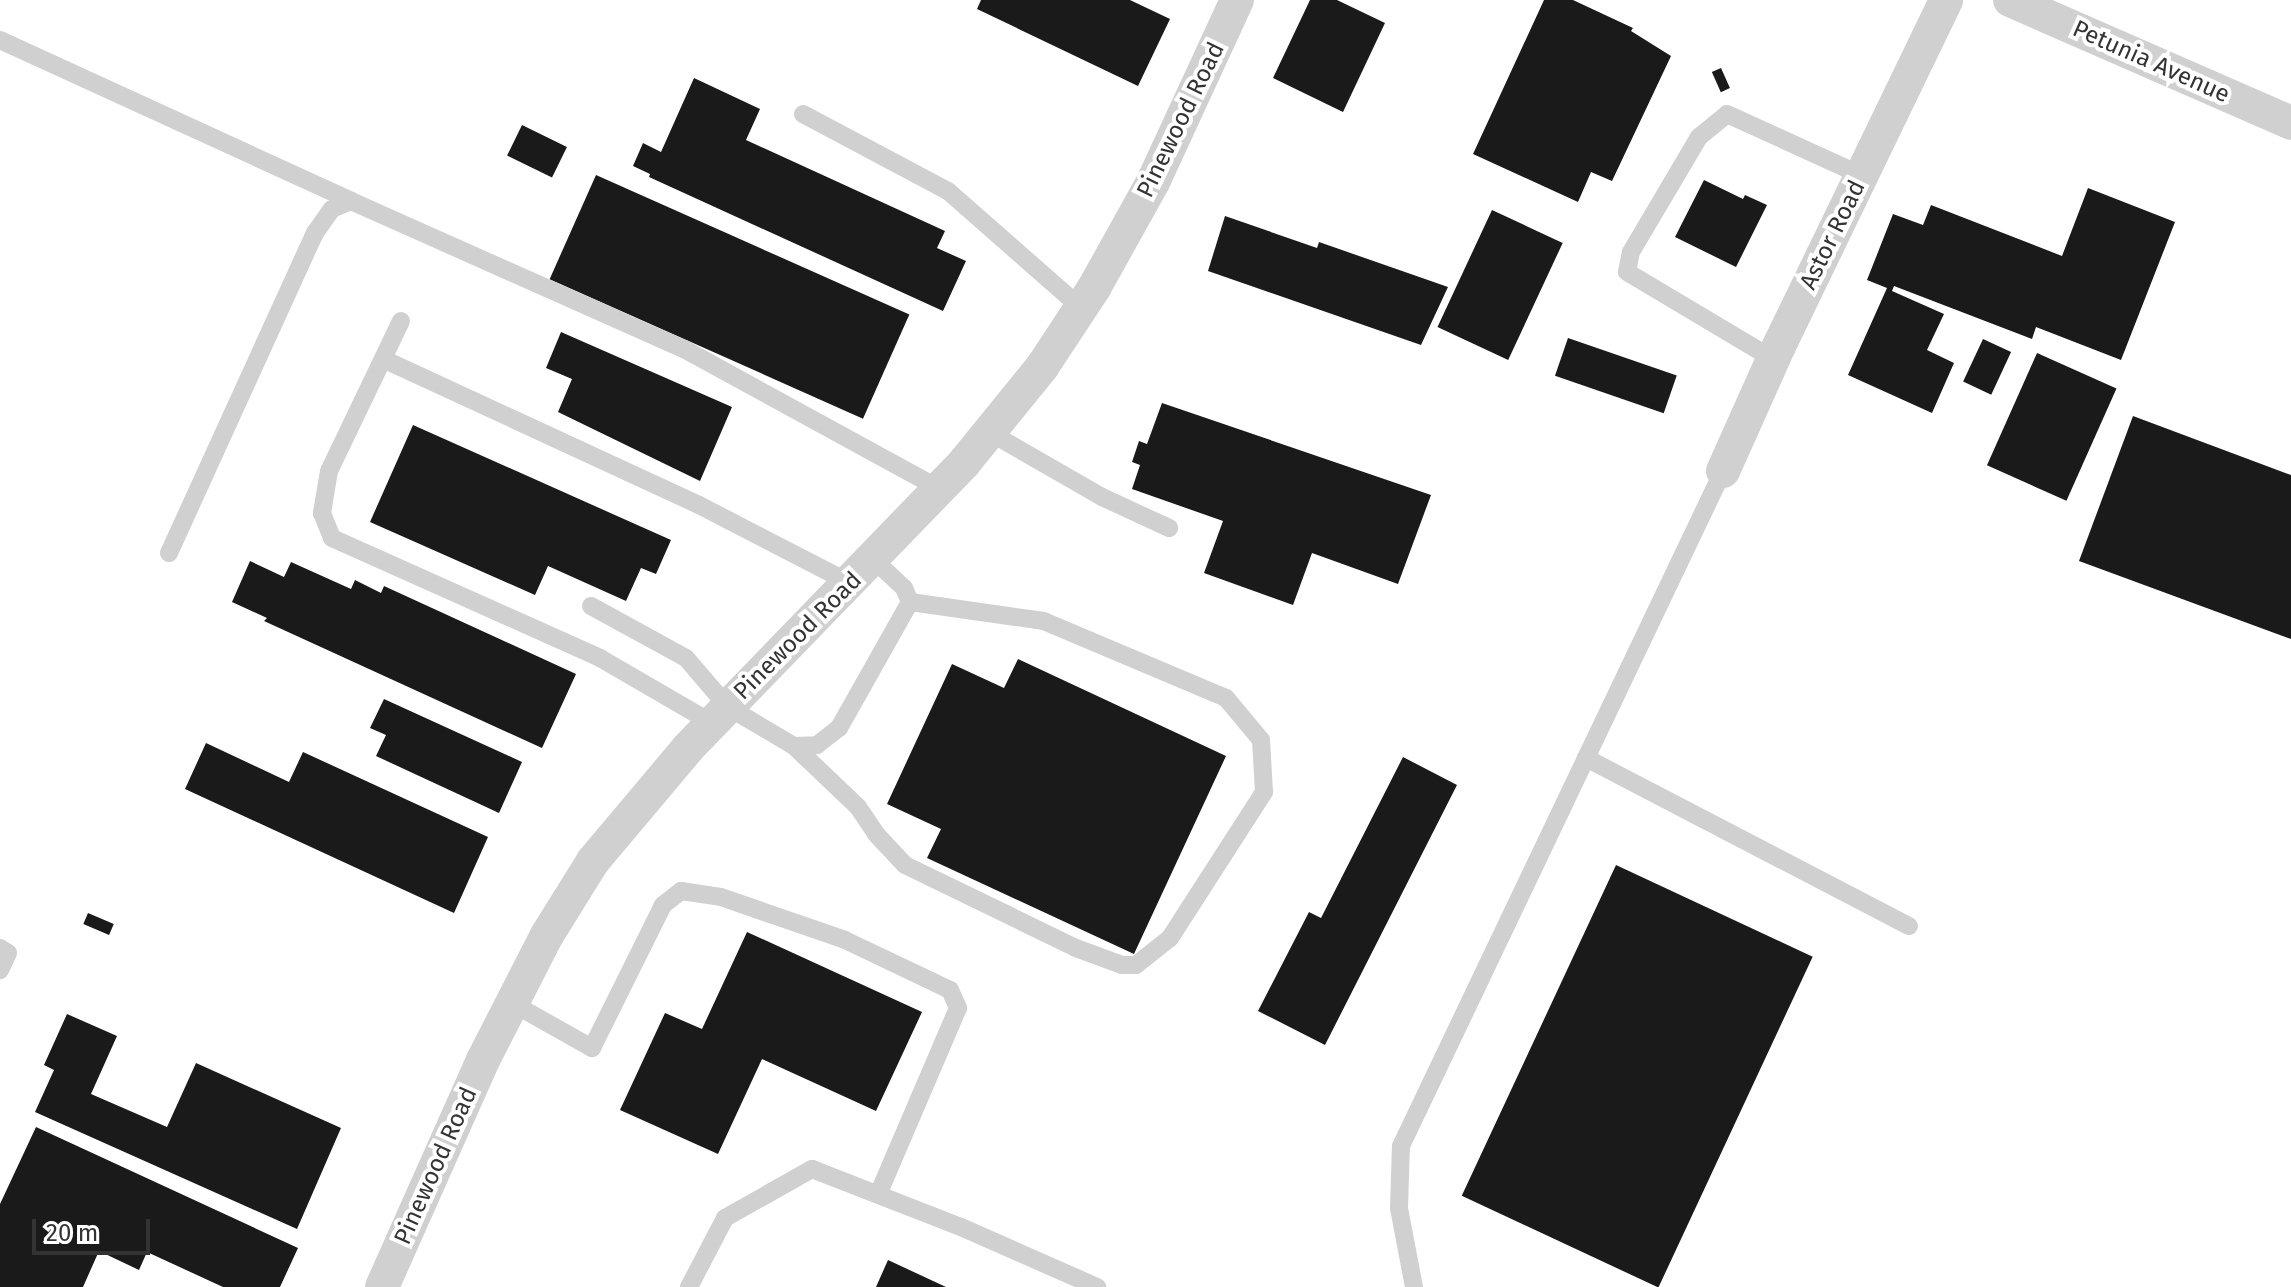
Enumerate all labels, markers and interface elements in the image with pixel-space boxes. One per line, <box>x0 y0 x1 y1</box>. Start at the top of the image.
street label: Petunia Avenue <box>2068 15 2234 109</box>
street label: Pinewood Road <box>1131 38 1231 202</box>
street label: Astor Road <box>1794 176 1872 294</box>
street label: Pinewood Road <box>728 566 868 706</box>
street label: Pinewood Road <box>388 1083 484 1249</box>
scale bar <box>36 1203 154 1253</box>
text: 20 m <box>46 1219 98 1247</box>

